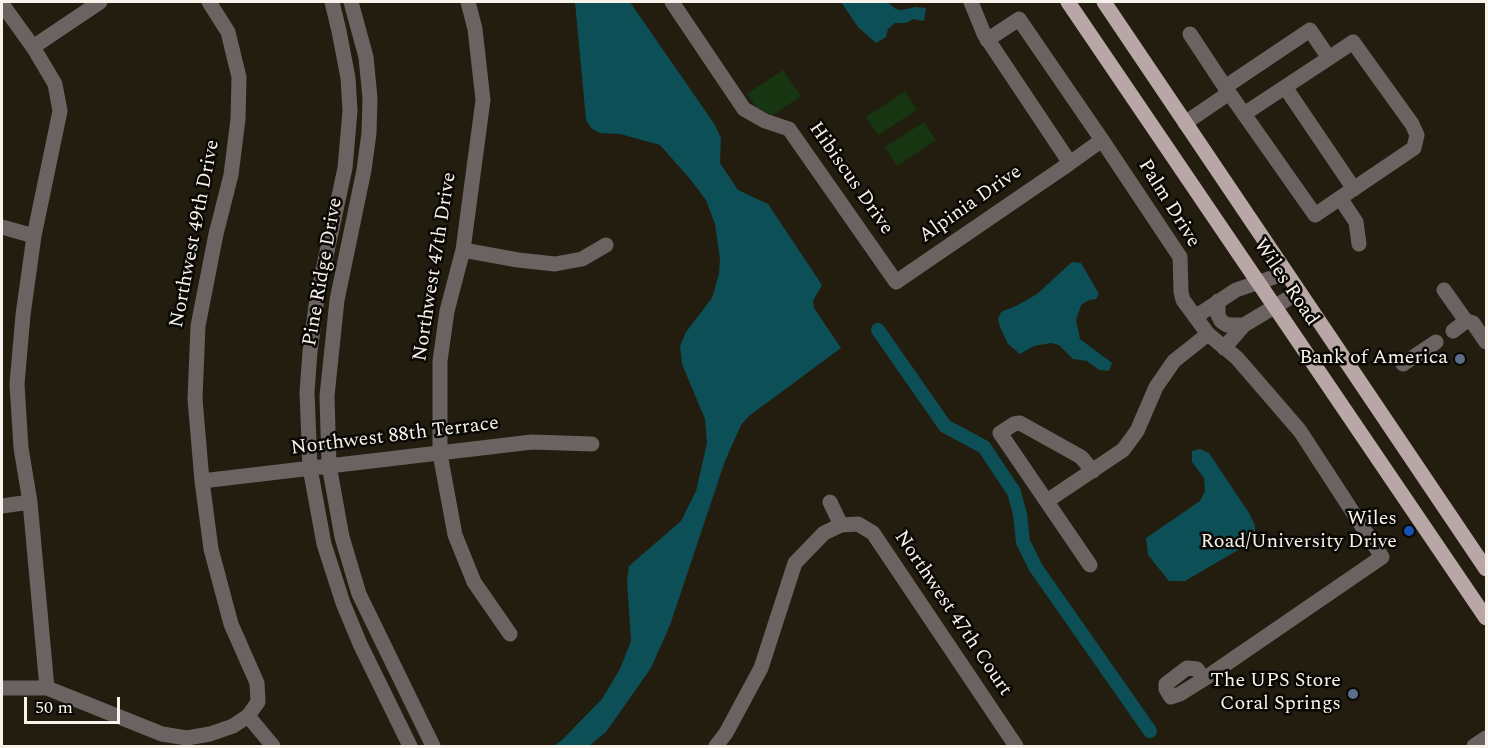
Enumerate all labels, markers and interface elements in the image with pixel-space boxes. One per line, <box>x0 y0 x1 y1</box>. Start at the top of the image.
street label: Hibiscus Drive <box>802 118 898 240</box>
street label: Northwest 49th Drive <box>166 138 226 330</box>
street label: Palm Drive <box>1132 156 1204 252</box>
street label: Alpinia Drive <box>915 161 1027 249</box>
street label: Northwest 47th Drive <box>409 171 463 363</box>
street label: Pine Ridge Drive <box>299 196 349 348</box>
street label: Wiles Road <box>1247 235 1323 331</box>
place label: Bank of America <box>1299 347 1448 371</box>
marker: Bank of America <box>1453 352 1467 366</box>
street label: Northwest 88th Terrace <box>290 412 500 462</box>
place label: Wiles Road/University Drive <box>1201 508 1397 555</box>
marker: Wiles Road/University Drive <box>1402 524 1416 538</box>
street label: Northwest 47th Court <box>888 527 1016 701</box>
place label: The UPS Store Coral Springs <box>1210 670 1341 717</box>
scale bar <box>27 685 123 723</box>
marker: The UPS Store Coral Springs <box>1346 687 1360 701</box>
text: 50 m <box>35 694 73 721</box>

